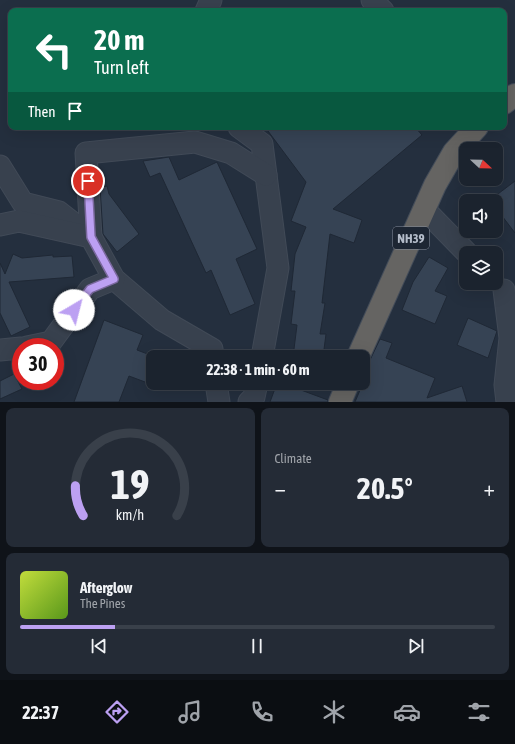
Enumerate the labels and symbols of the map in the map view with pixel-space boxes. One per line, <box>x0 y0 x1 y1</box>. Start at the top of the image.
north arrow <box>459 142 503 186</box>
pin <box>71 164 105 198</box>
road number: NH39 <box>393 227 429 249</box>
position arrow <box>53 289 95 331</box>
speed limit sign: 30 <box>12 338 64 390</box>

